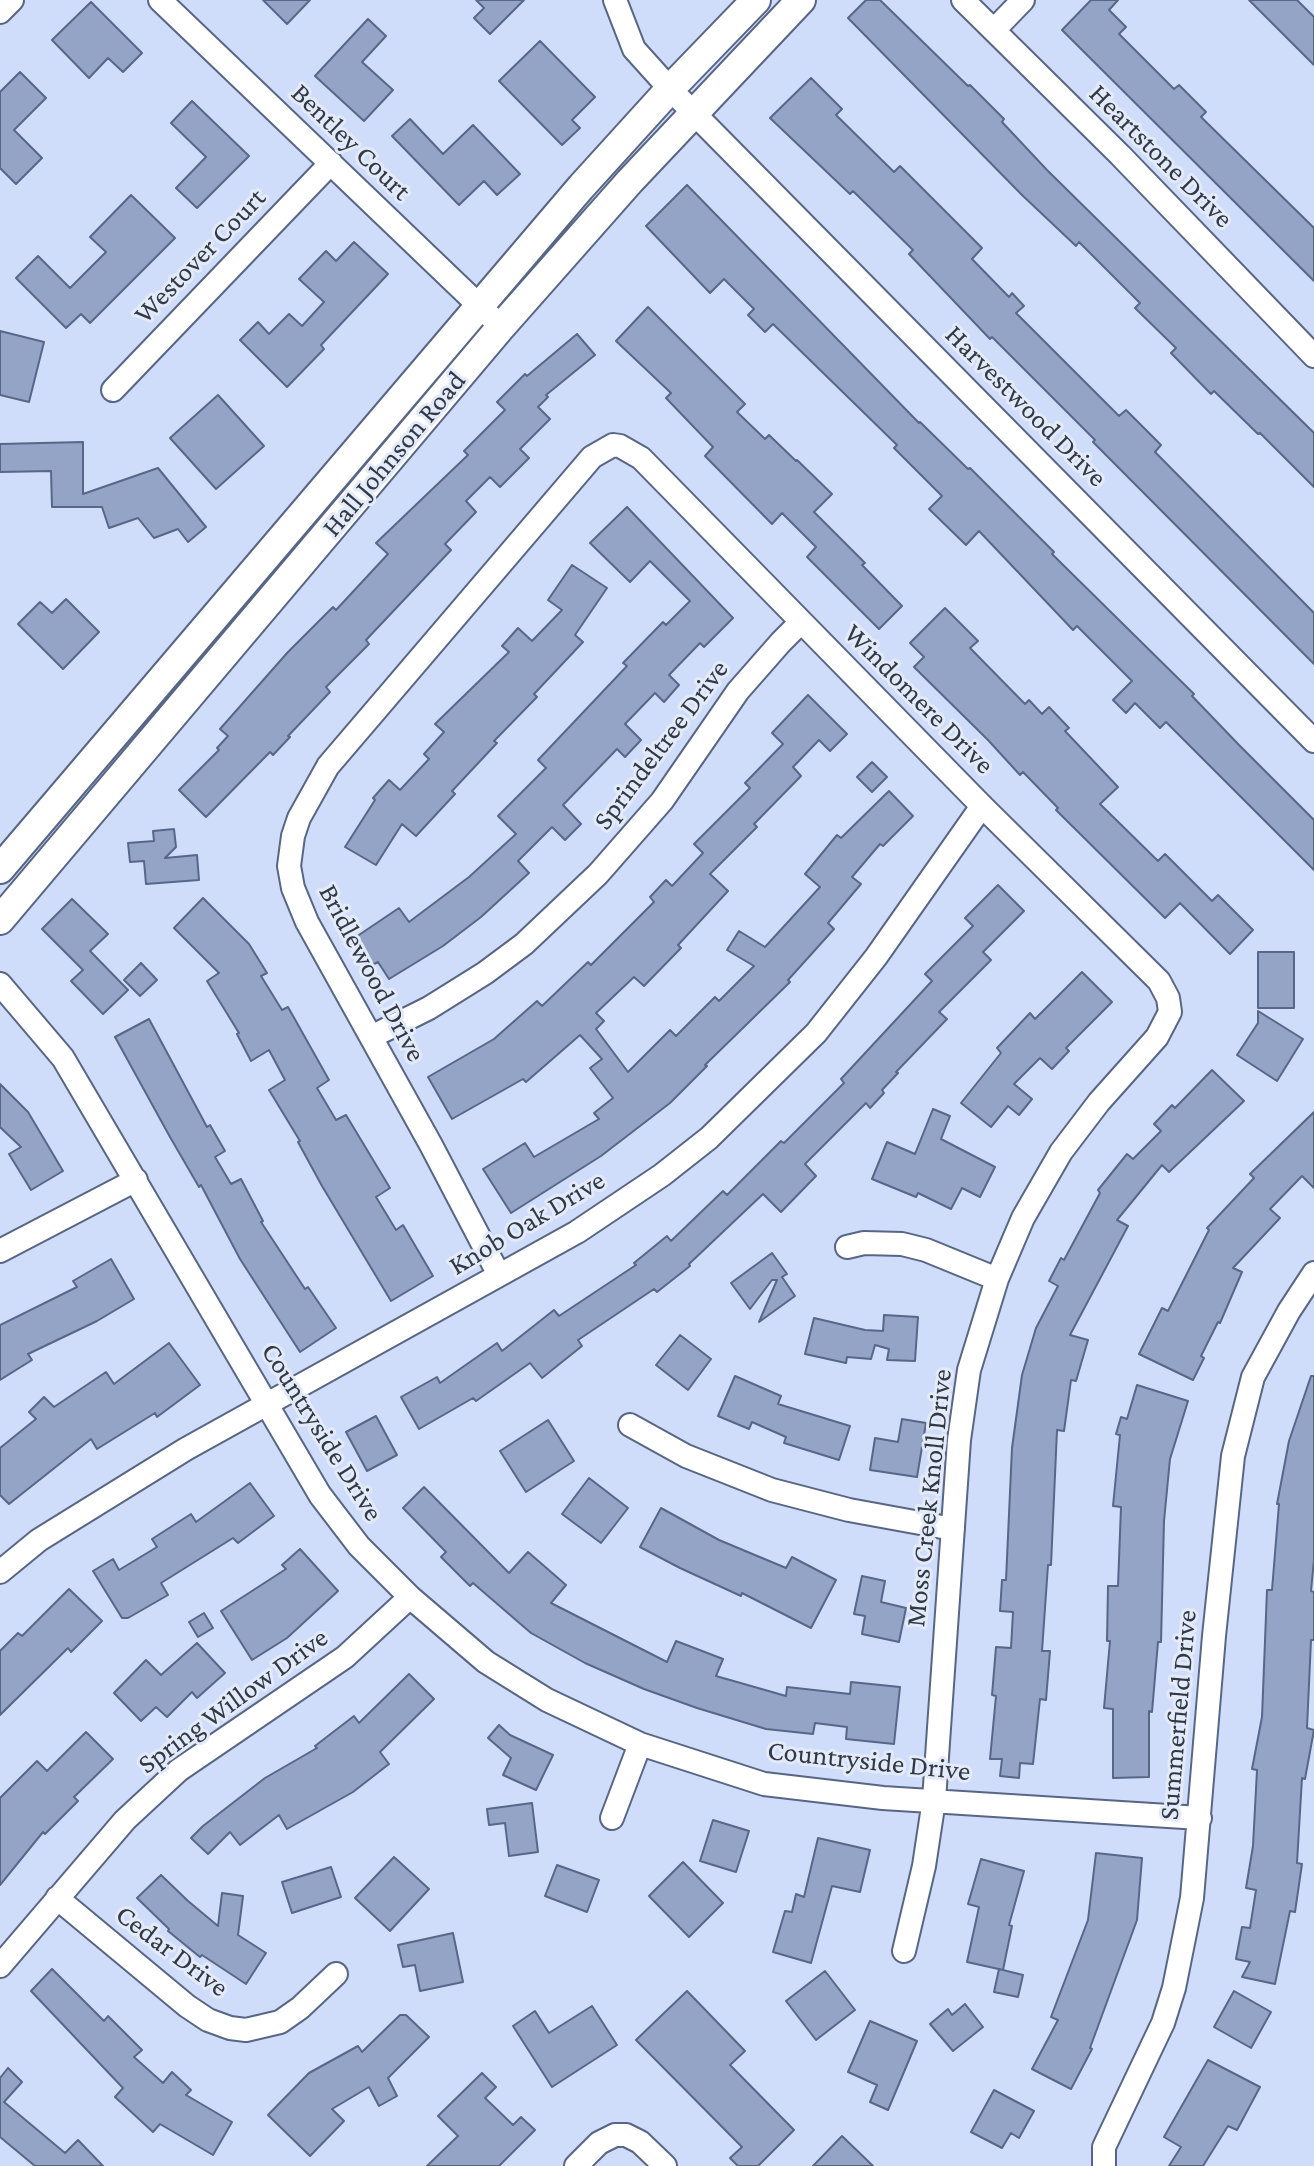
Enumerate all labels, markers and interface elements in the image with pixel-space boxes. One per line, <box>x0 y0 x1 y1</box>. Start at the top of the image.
street label: Bentley Court <box>284 76 418 208</box>
street label: Heartstone Drive <box>1082 77 1240 235</box>
street label: Westover Court <box>127 181 273 331</box>
street label: Harvestwood Drive <box>938 318 1114 494</box>
street label: Hall Johnson Road <box>315 364 473 544</box>
street label: Windomere Drive <box>837 617 1001 781</box>
street label: Sprindeltree Drive <box>586 653 736 837</box>
street label: Bridlewood Drive <box>311 879 433 1067</box>
street label: Knob Oak Drive <box>443 1163 611 1283</box>
street label: Countryside Drive <box>254 1337 390 1527</box>
street label: Moss Creek Knoll Drive <box>899 1367 959 1629</box>
street label: Summerfield Drive <box>1152 1609 1204 1821</box>
street label: Spring Willow Drive <box>131 1621 335 1781</box>
street label: Countryside Drive <box>766 1734 972 1788</box>
street label: Cedar Drive <box>109 1898 235 2004</box>

